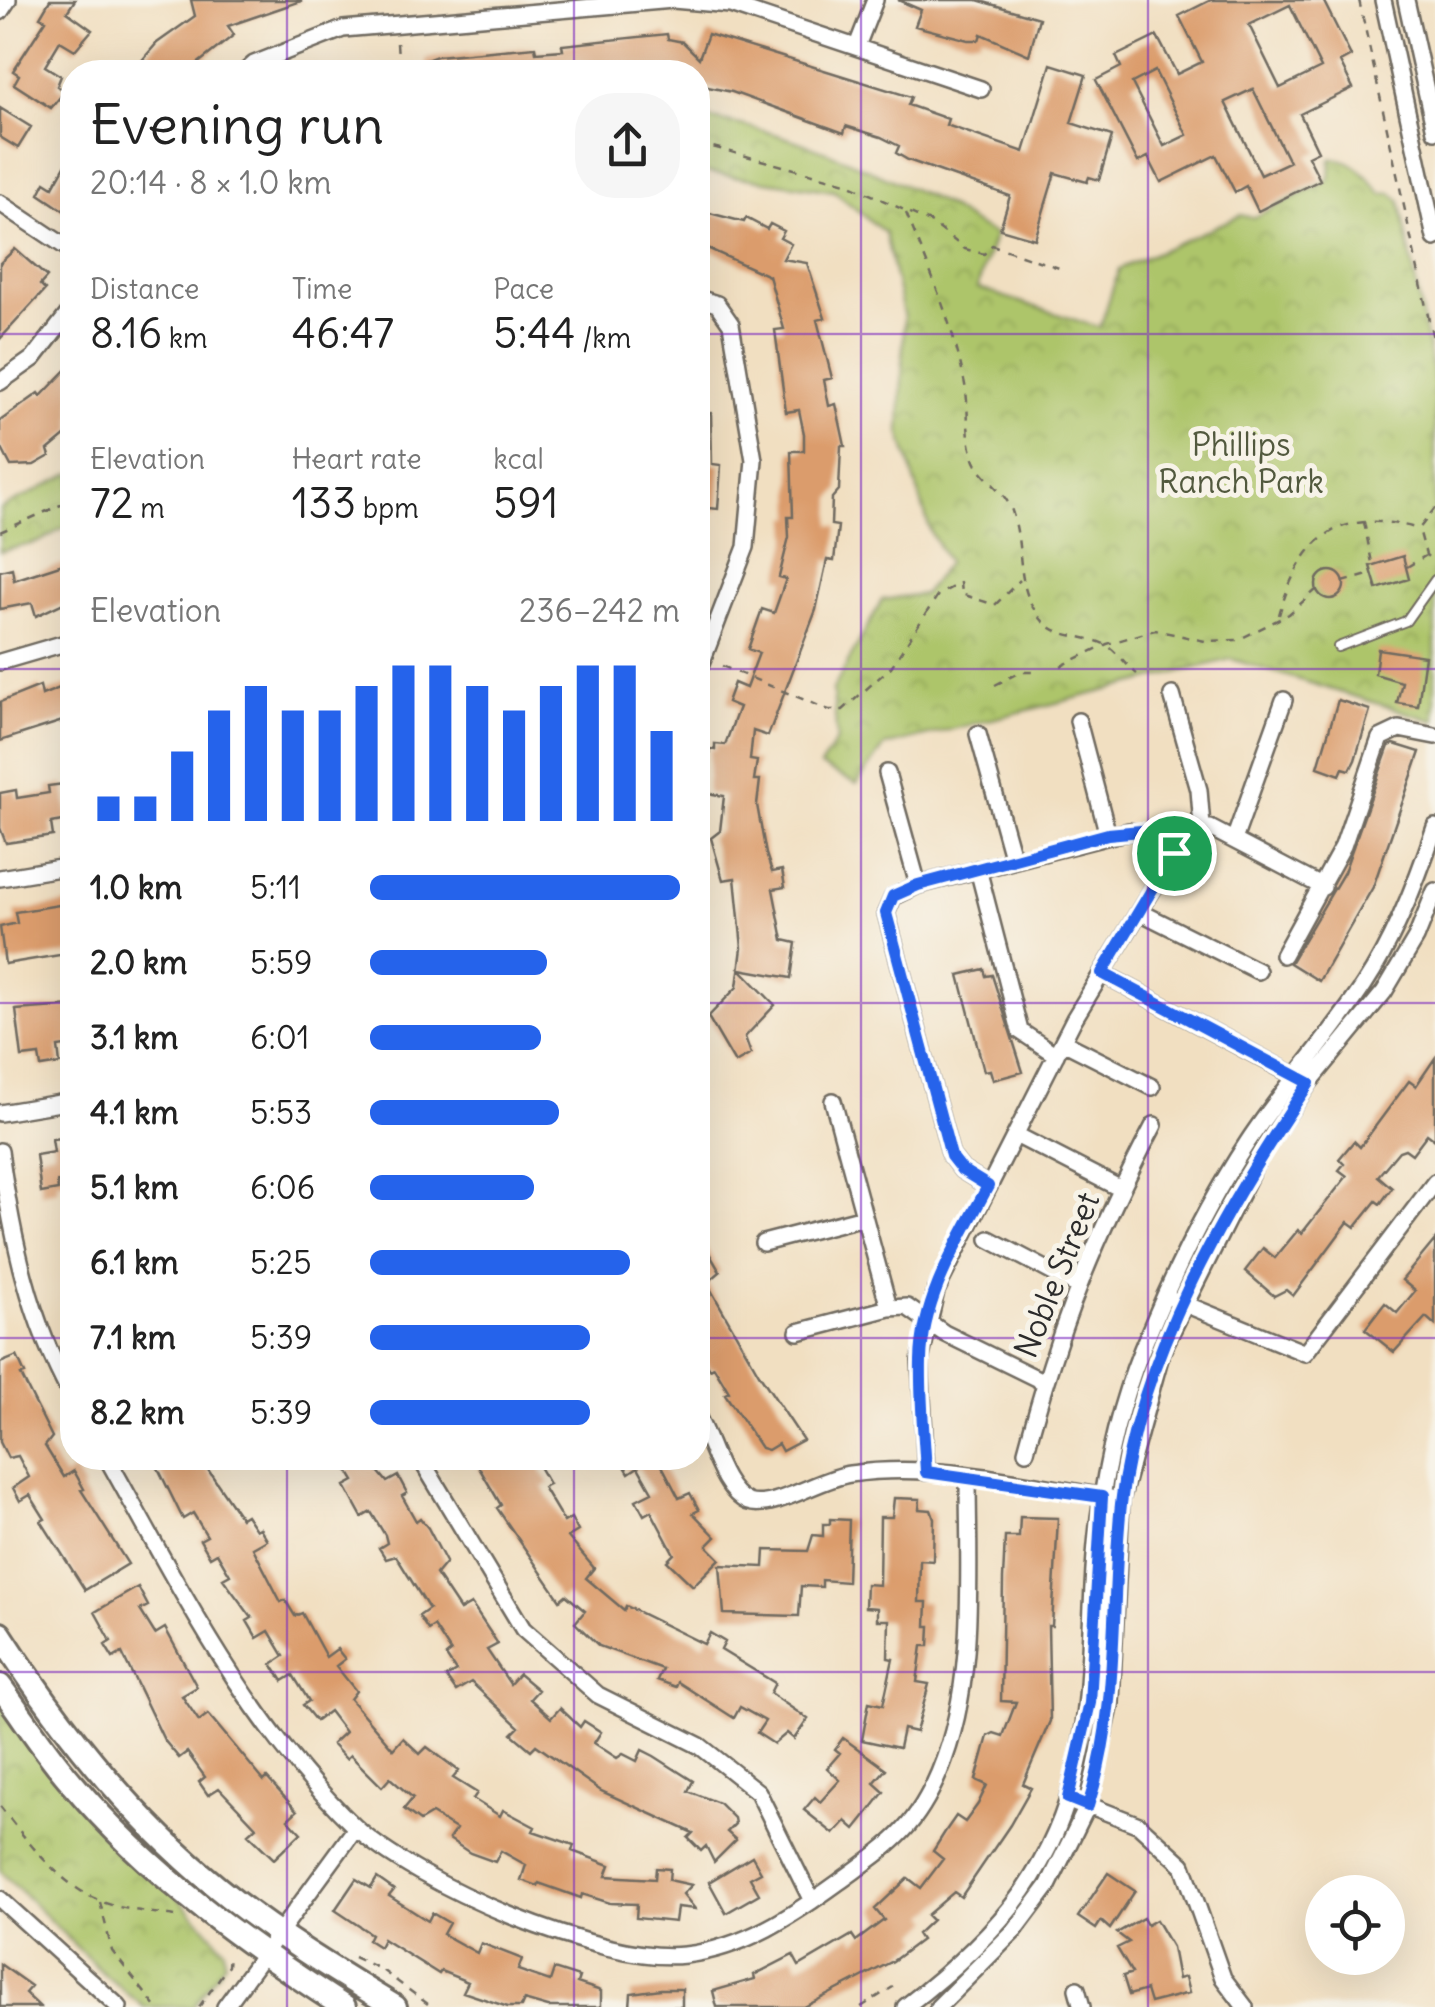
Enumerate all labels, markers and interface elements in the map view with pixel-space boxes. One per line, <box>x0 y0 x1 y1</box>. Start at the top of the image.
text: Evening run <box>90 90 384 159</box>
button: share <box>575 93 680 198</box>
text: 20:14 · 8 × 1.0 km <box>90 162 332 203</box>
text: Distance <box>90 271 199 307</box>
text: Time <box>292 271 352 307</box>
text: Pace <box>493 271 554 307</box>
text: 8.16 <box>90 307 162 359</box>
text: 46:47 <box>292 307 394 359</box>
text: 5:44 <box>493 307 576 359</box>
text: km <box>162 320 208 356</box>
text: /km <box>576 320 631 356</box>
park label: Phillips Ranch Park <box>1158 424 1324 502</box>
text: Elevation <box>90 441 205 477</box>
text: Heart rate <box>292 441 422 477</box>
text: kcal <box>493 441 544 477</box>
text: 72 <box>90 477 134 529</box>
text: 133 <box>292 477 356 529</box>
text: 591 <box>493 477 558 529</box>
text: m <box>134 490 165 526</box>
text: bpm <box>356 490 419 526</box>
text: Elevation <box>90 590 221 631</box>
text: 236–242 m <box>519 590 680 631</box>
pin <box>1132 811 1217 896</box>
icon: arrive <box>1147 826 1202 881</box>
text: 1.0 km <box>90 867 182 908</box>
text: 5:11 <box>250 867 301 908</box>
text: 2.0 km <box>90 942 187 983</box>
text: 5:59 <box>250 942 312 983</box>
text: 3.1 km <box>90 1017 178 1058</box>
text: 6:01 <box>250 1017 309 1058</box>
text: 4.1 km <box>90 1092 179 1133</box>
text: 5:53 <box>250 1092 312 1133</box>
text: 5.1 km <box>90 1167 178 1208</box>
text: 6:06 <box>250 1167 315 1208</box>
street label: Noble Street <box>1005 1186 1108 1364</box>
text: 6.1 km <box>90 1242 179 1283</box>
text: 5:25 <box>250 1242 312 1283</box>
text: 7.1 km <box>90 1317 176 1358</box>
text: 5:39 <box>250 1317 312 1358</box>
text: 8.2 km <box>90 1392 185 1433</box>
text: 5:39 <box>250 1392 312 1433</box>
map controls <box>1305 1875 1405 1975</box>
button: locate <box>1305 1875 1405 1975</box>

